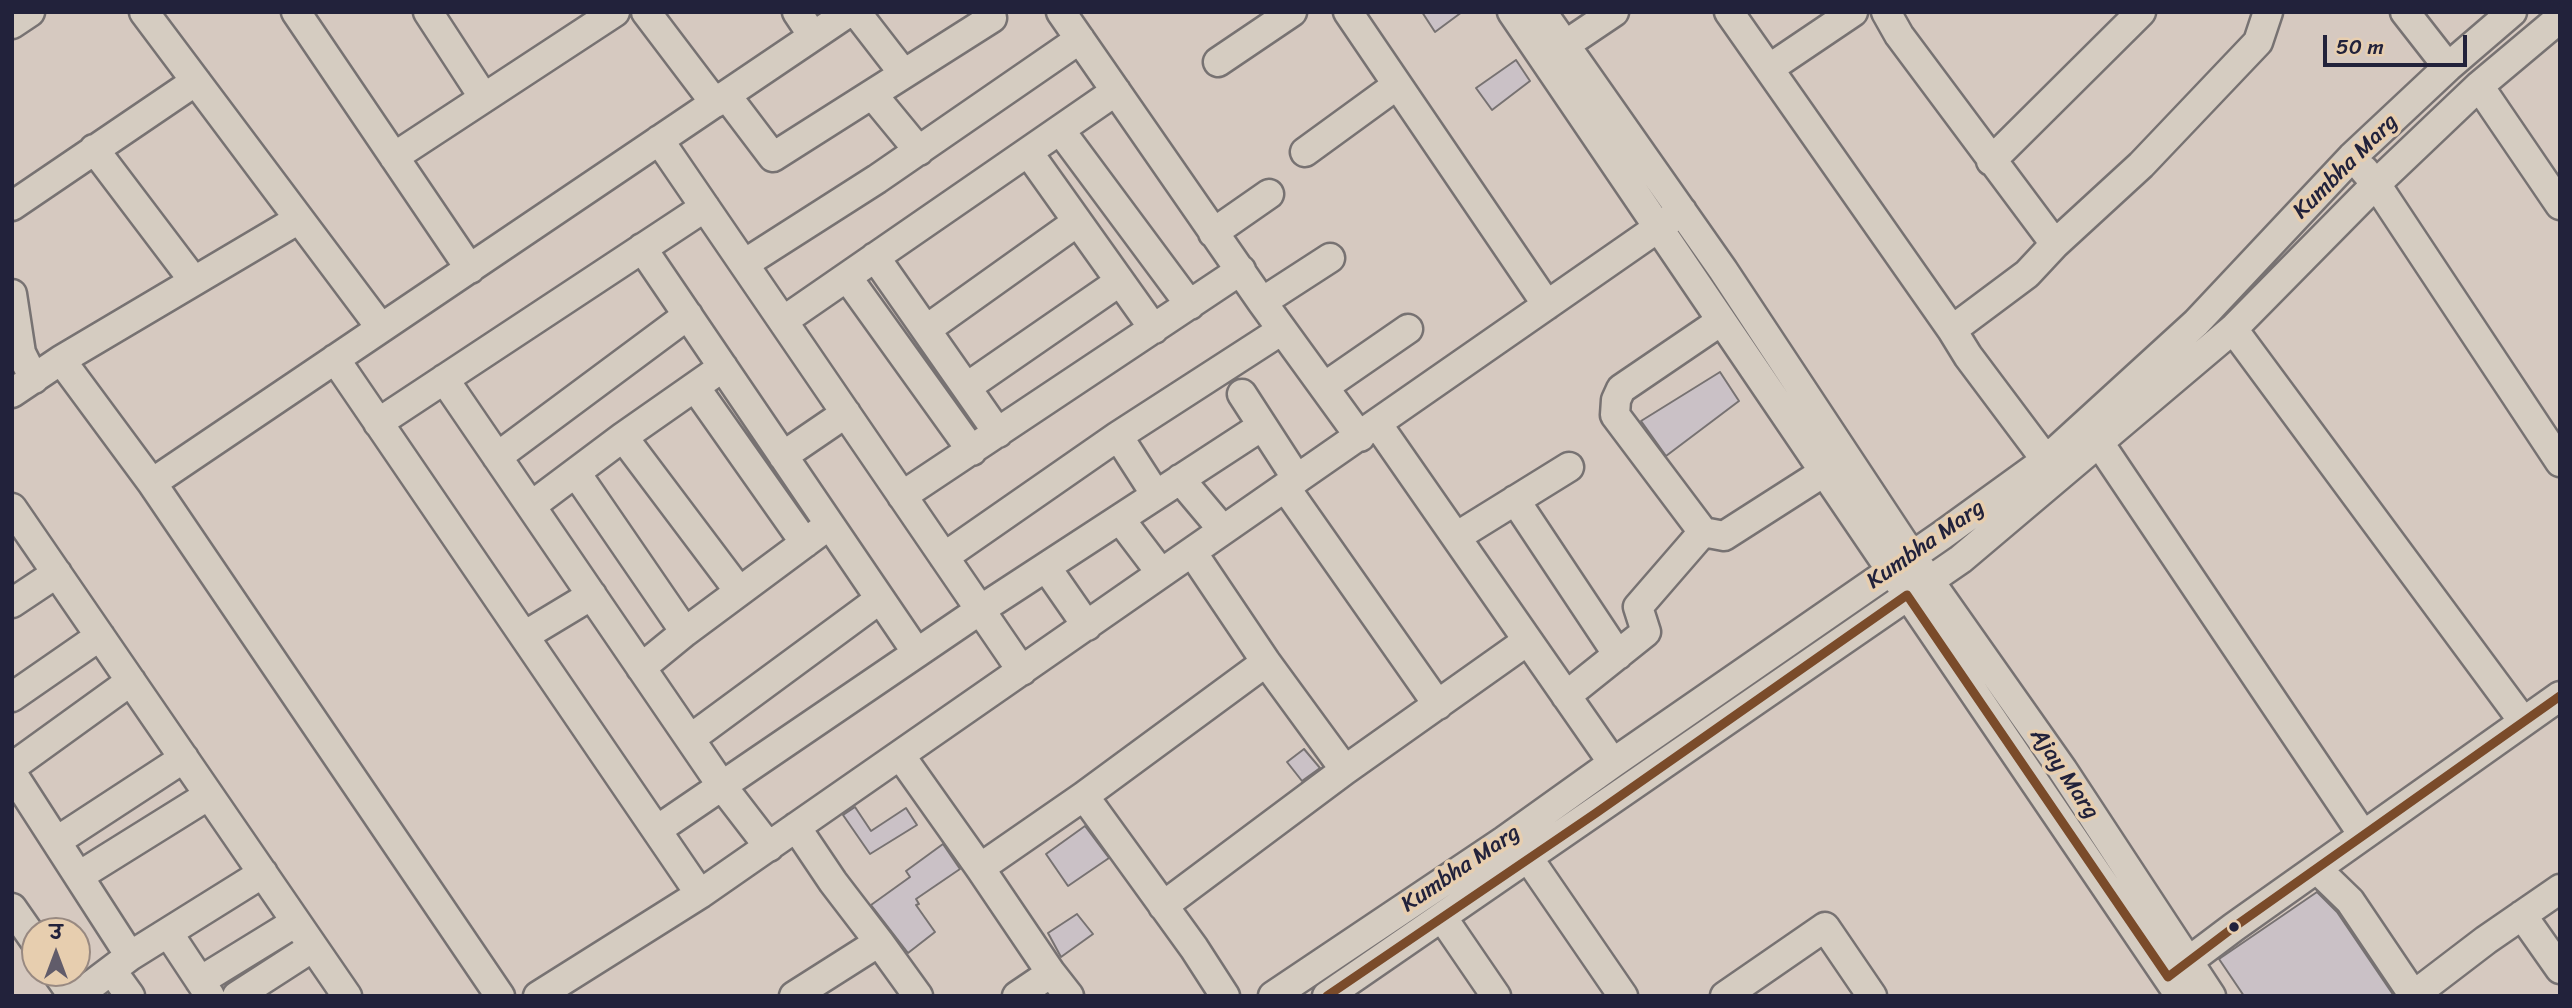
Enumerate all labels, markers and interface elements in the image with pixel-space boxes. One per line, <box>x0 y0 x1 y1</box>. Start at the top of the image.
scale bar <box>2327 21 2470 65</box>
text: 50 m <box>2336 28 2384 66</box>
street label: Kumbha Marg <box>2288 109 2404 225</box>
street label: Kumbha Marg <box>1862 494 1990 596</box>
street label: Ajay Marg <box>2024 723 2104 825</box>
street label: Kumbha Marg <box>1396 819 1526 919</box>
text: उ <box>50 916 62 949</box>
north arrow <box>21 917 91 987</box>
unlabelled marker <box>2227 920 2241 934</box>

